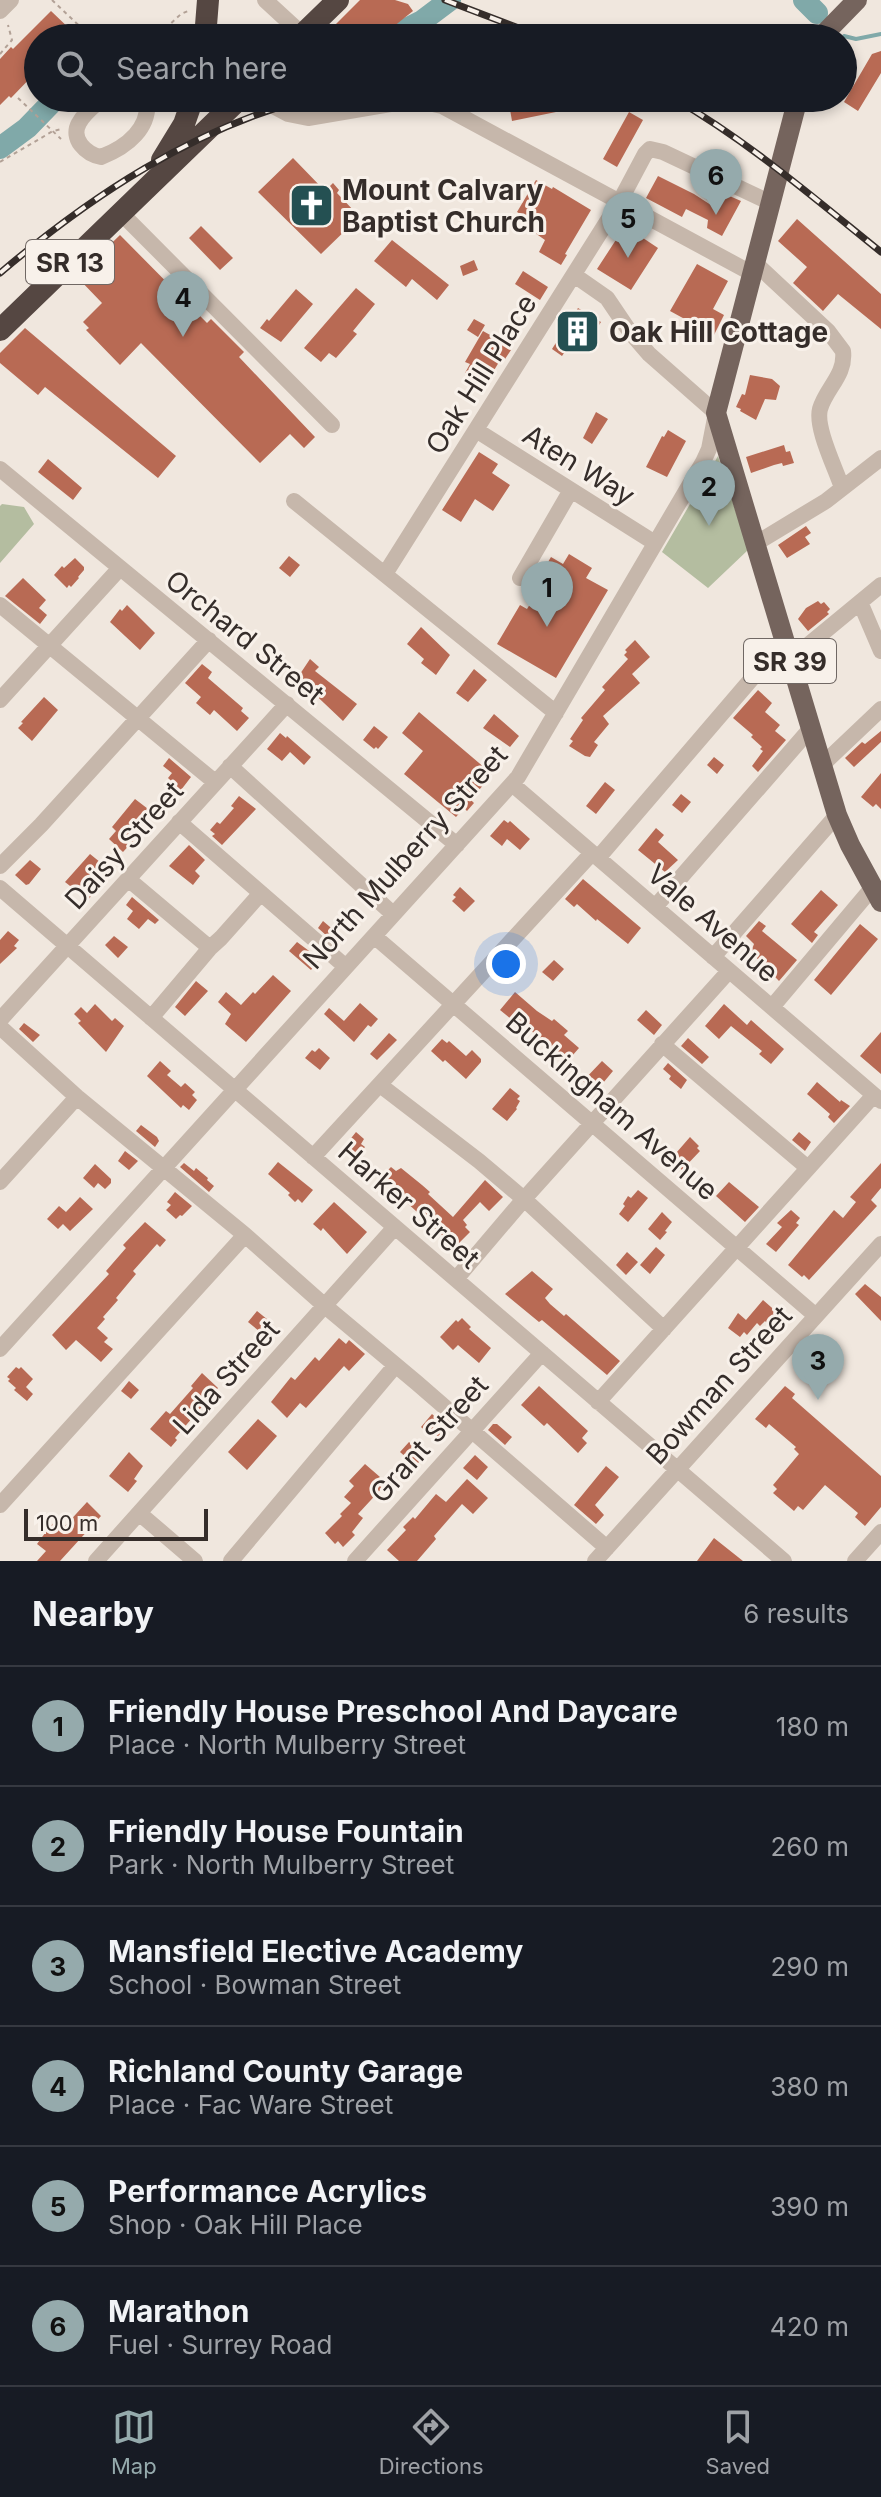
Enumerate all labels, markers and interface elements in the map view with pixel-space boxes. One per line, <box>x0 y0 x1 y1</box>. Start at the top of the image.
search box <box>24 24 857 112</box>
icon: search <box>52 46 96 90</box>
text: Search here <box>116 50 288 86</box>
pin: 6 <box>690 149 742 215</box>
place label: Mount Calvary Baptist Church <box>342 173 545 239</box>
church icon: Mount Calvary Baptist Church <box>287 182 335 230</box>
pin: 5 <box>602 192 654 258</box>
road number: SR 13 <box>26 240 114 284</box>
pin: 4 <box>157 271 209 337</box>
street label: Oak Hill Place <box>418 288 544 460</box>
building icon: Oak Hill Cottage <box>554 308 602 356</box>
place label: Oak Hill Cottage <box>609 315 828 349</box>
street label: Aten Way <box>517 417 641 513</box>
pin: 2 <box>683 460 735 526</box>
pin: 1 <box>521 561 573 627</box>
street label: Orchard Street <box>159 563 331 711</box>
road number: SR 39 <box>744 639 836 683</box>
street label: North Mulberry Street <box>296 738 514 976</box>
street label: Daisy Street <box>58 774 190 916</box>
street label: Vale Avenue <box>640 857 786 989</box>
your location <box>486 944 526 984</box>
street label: Buckingham Avenue <box>499 1005 725 1207</box>
street label: Harker Street <box>331 1134 487 1276</box>
street label: Bowman Street <box>639 1299 799 1471</box>
street label: Lida Street <box>166 1313 286 1441</box>
pin: 3 <box>792 1334 844 1400</box>
street label: Grant Street <box>363 1368 495 1510</box>
scale bar <box>24 1505 208 1541</box>
text: 100 m <box>36 1510 98 1536</box>
text: Nearby <box>32 1593 154 1634</box>
text: 6 results <box>743 1598 849 1629</box>
text: Friendly House Preschool And Daycare <box>108 1693 678 1729</box>
text: 1 <box>52 1711 64 1742</box>
text: 180 m <box>776 1711 849 1742</box>
text: Place · North Mulberry Street <box>108 1729 466 1760</box>
text: Friendly House Fountain <box>108 1813 464 1849</box>
text: 2 <box>50 1831 66 1862</box>
text: 260 m <box>771 1831 849 1862</box>
text: Park · North Mulberry Street <box>108 1849 454 1880</box>
text: Mansfield Elective Academy <box>108 1933 523 1969</box>
text: 3 <box>50 1951 66 1982</box>
text: 290 m <box>771 1951 849 1982</box>
text: School · Bowman Street <box>108 1969 401 2000</box>
text: Richland County Garage <box>108 2053 463 2089</box>
text: 4 <box>49 2071 67 2102</box>
text: 380 m <box>770 2071 849 2102</box>
text: Place · Fac Ware Street <box>108 2089 393 2120</box>
text: Performance Acrylics <box>108 2173 427 2209</box>
text: 5 <box>50 2191 66 2222</box>
text: 390 m <box>770 2191 849 2222</box>
text: Shop · Oak Hill Place <box>108 2209 363 2240</box>
text: Marathon <box>108 2293 249 2329</box>
text: 6 <box>50 2311 66 2342</box>
text: 420 m <box>770 2311 849 2342</box>
text: Fuel · Surrey Road <box>108 2329 332 2360</box>
tab: Map <box>111 2405 157 2479</box>
tab: Directions <box>379 2405 484 2479</box>
tab: Saved <box>706 2405 770 2479</box>

